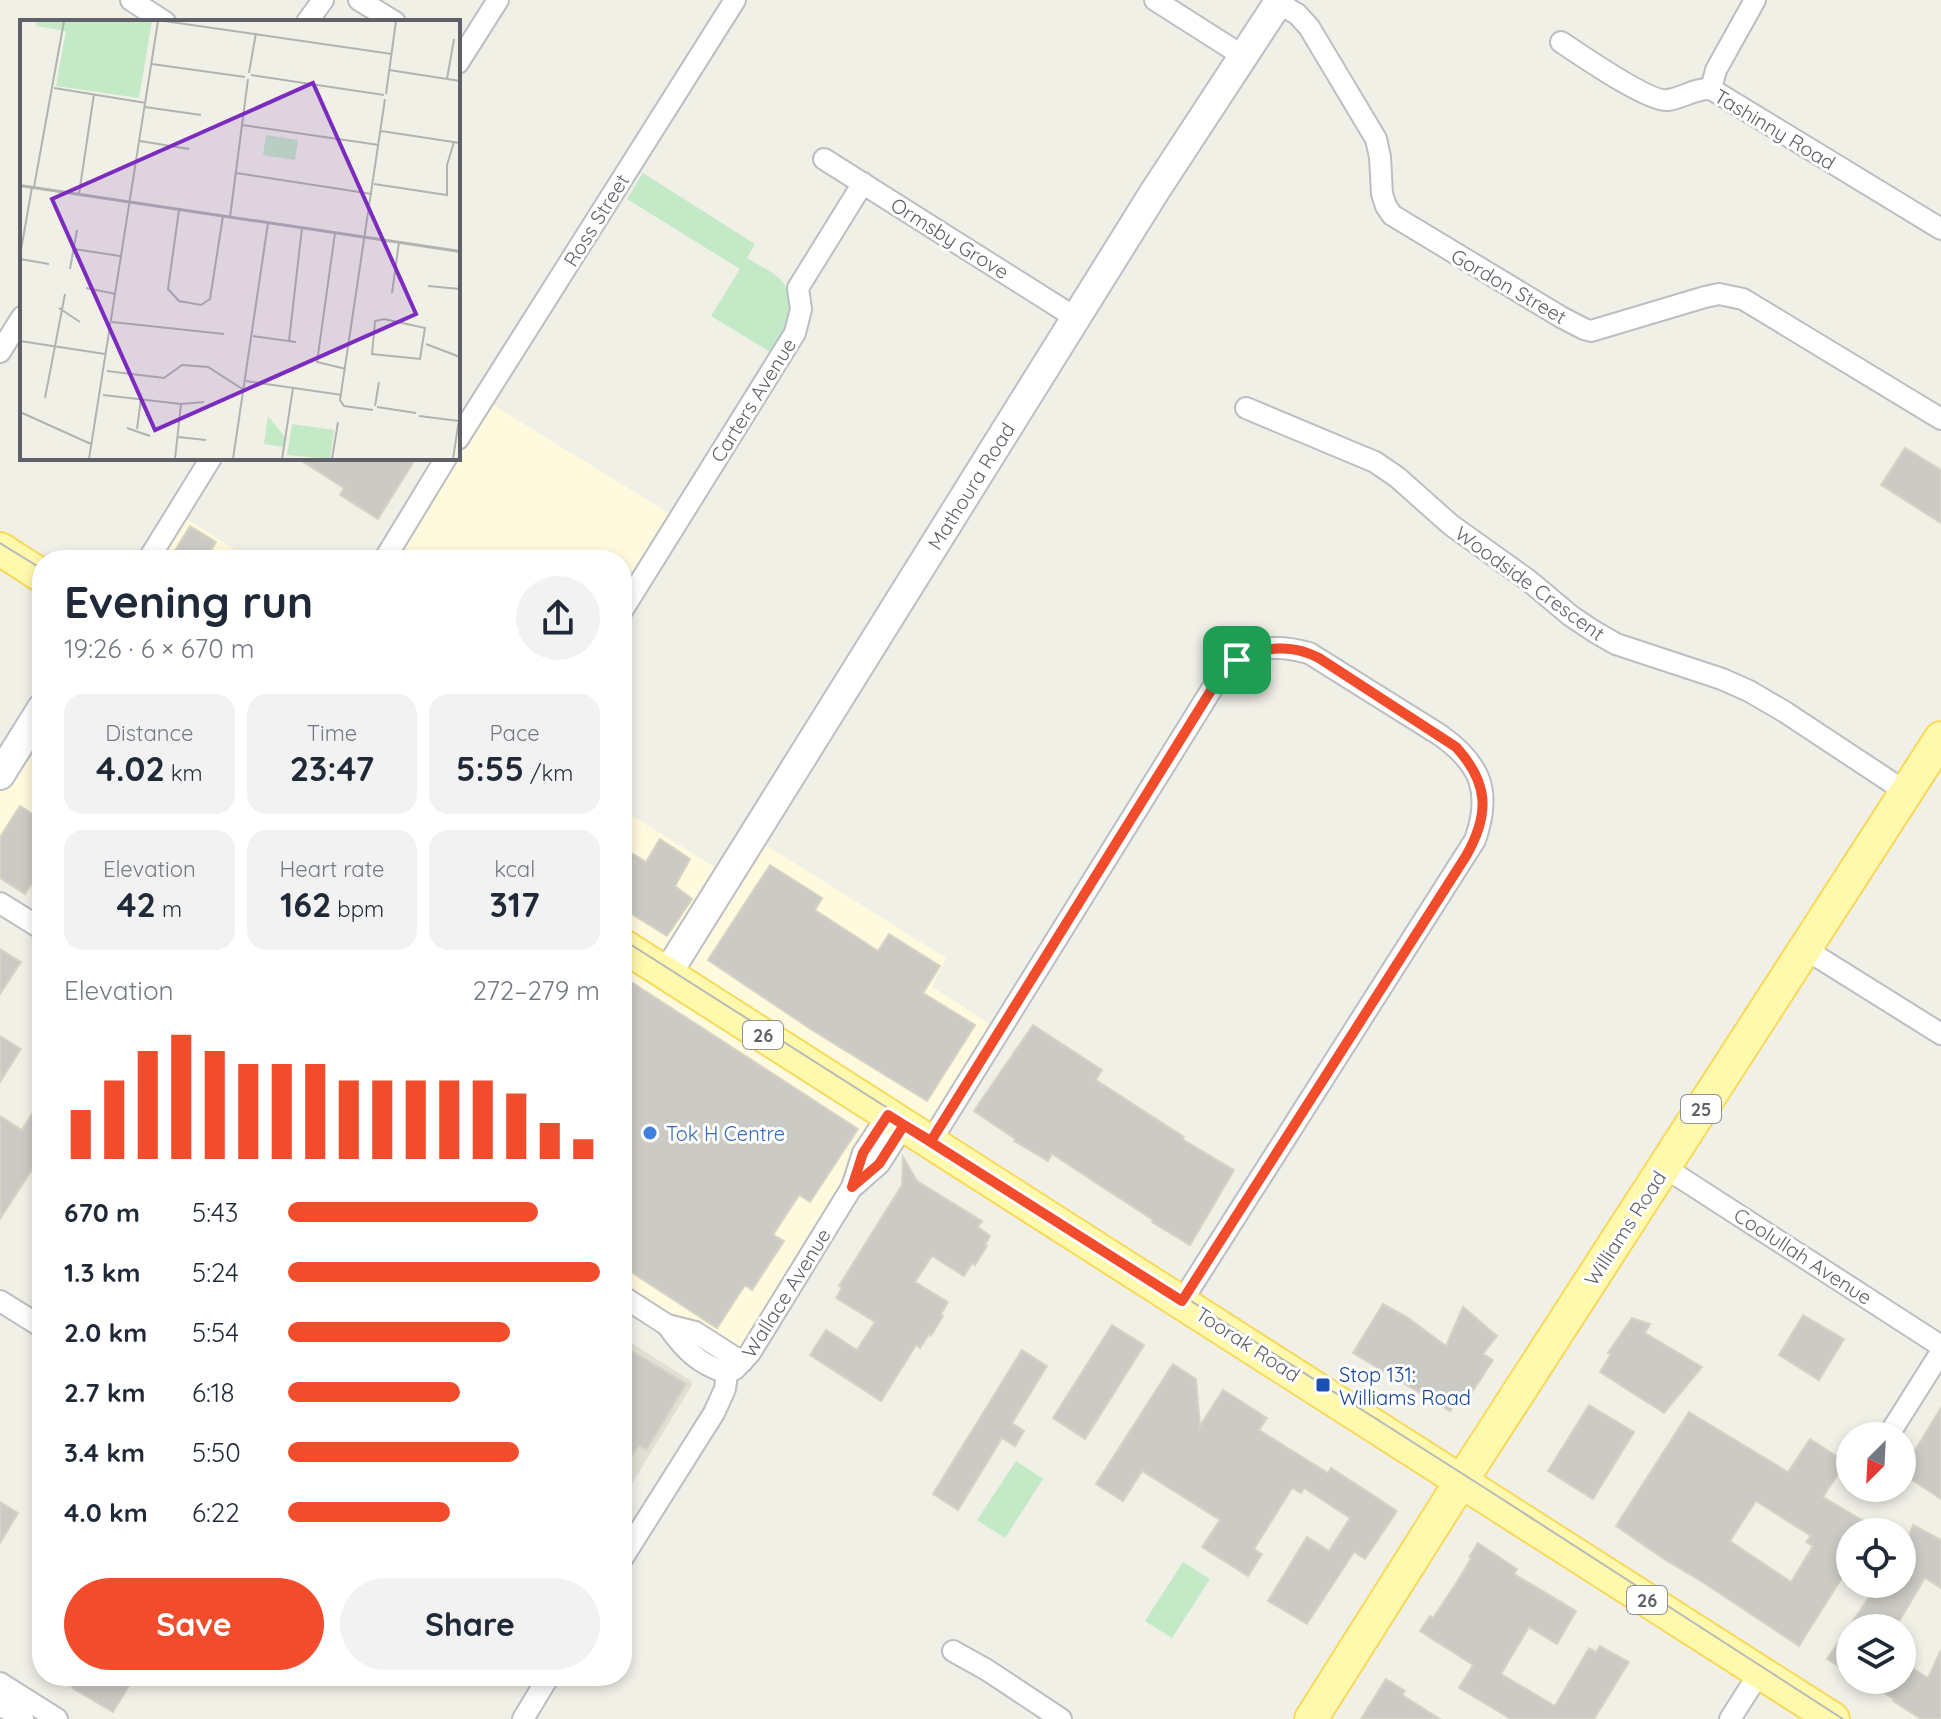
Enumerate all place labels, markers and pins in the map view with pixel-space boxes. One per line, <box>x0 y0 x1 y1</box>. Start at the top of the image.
pin <box>1203 626 1271 694</box>
place label: Tok H Centre <box>666 1121 785 1146</box>
marker: Tok H Centre <box>641 1124 659 1142</box>
place label: Stop 131: Williams Road <box>1339 1362 1471 1410</box>
marker: Stop 131: Williams Road <box>1314 1376 1332 1394</box>

